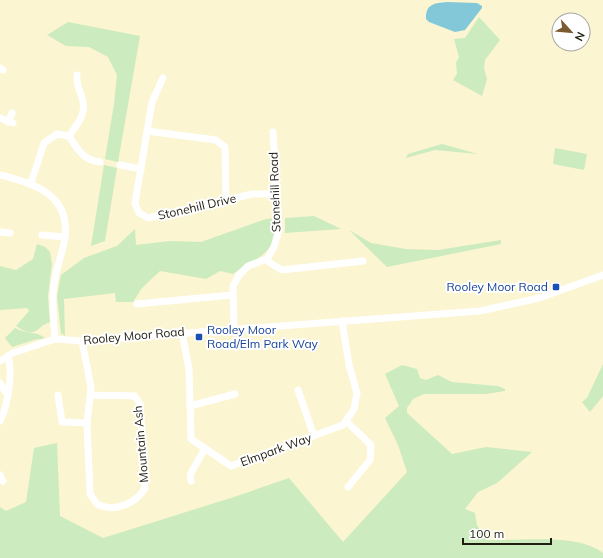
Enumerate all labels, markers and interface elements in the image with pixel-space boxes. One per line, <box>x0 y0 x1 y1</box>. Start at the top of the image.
north arrow <box>551 12 591 52</box>
text: N <box>572 30 588 43</box>
street label: Stonehill Road <box>266 152 283 232</box>
street label: Stonehill Drive <box>156 190 237 223</box>
place label: Rooley Moor Road <box>446 279 548 294</box>
marker: Rooley Moor Road <box>551 282 561 292</box>
place label: Rooley Moor Road/Elm Park Way <box>207 322 319 351</box>
street label: Rooley Moor Road <box>83 324 185 347</box>
marker: Rooley Moor Road/Elm Park Way <box>194 332 204 342</box>
street label: Mountain Ash <box>130 405 151 483</box>
street label: Elmpark Way <box>238 429 314 469</box>
scale bar <box>463 520 551 546</box>
text: 100 m <box>469 526 504 541</box>

